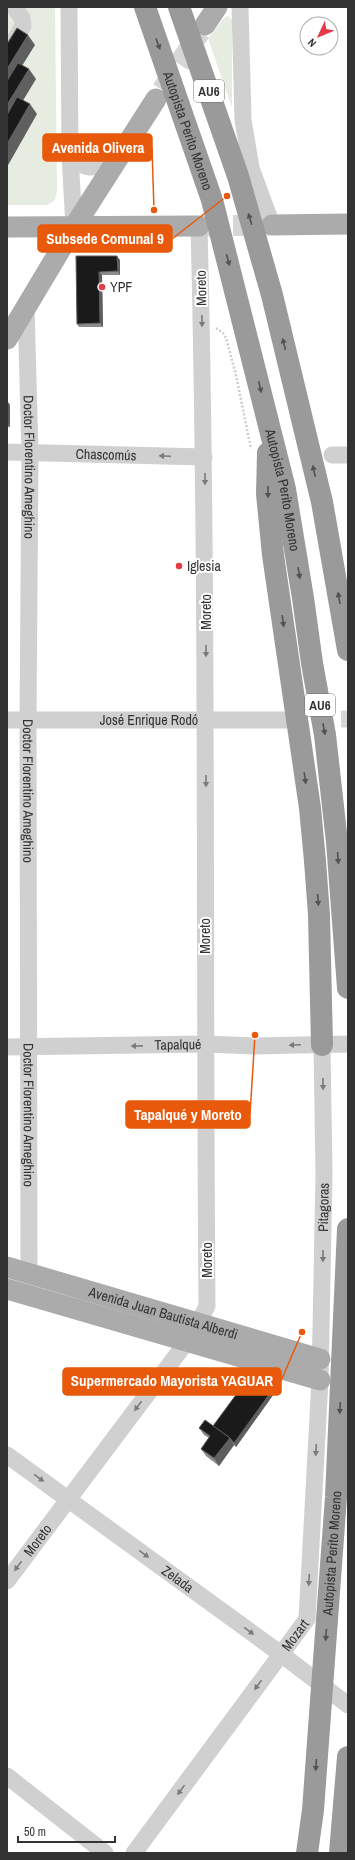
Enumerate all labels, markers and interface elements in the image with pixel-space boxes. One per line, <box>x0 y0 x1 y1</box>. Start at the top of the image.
north arrow <box>299 16 339 56</box>
text: N <box>305 36 319 50</box>
one-way arrow <box>156 38 162 50</box>
street label: Autopista Perito Moreno <box>159 68 217 193</box>
road number: AU6 <box>194 80 224 102</box>
callout: Avenida Olivera <box>43 134 152 161</box>
text: Avenida Olivera <box>52 137 144 158</box>
one-way arrow <box>247 212 253 224</box>
callout: Subsede Comunal 9 <box>38 225 172 252</box>
text: Subsede Comunal 9 <box>46 228 164 249</box>
one-way arrow <box>225 255 231 267</box>
street label: Moreto <box>192 270 210 306</box>
place label: YPF <box>110 278 132 296</box>
marker: YPF <box>97 282 107 292</box>
one-way arrow <box>198 315 205 327</box>
one-way arrow <box>281 338 287 350</box>
one-way arrow <box>257 380 263 393</box>
street label: Doctor Florentino Ameghino <box>19 395 39 539</box>
street label: Autopista Perito Moreno <box>261 426 304 553</box>
street label: Chascomús <box>75 445 137 464</box>
one-way arrow <box>159 453 171 460</box>
one-way arrow <box>311 464 317 476</box>
one-way arrow <box>201 473 208 485</box>
one-way arrow <box>264 486 271 498</box>
place label: Iglesia <box>187 557 221 575</box>
marker: Iglesia <box>174 561 184 571</box>
one-way arrow <box>296 567 302 579</box>
one-way arrow <box>336 592 342 604</box>
street label: Moreto <box>197 594 215 630</box>
one-way arrow <box>280 615 286 627</box>
one-way arrow <box>203 645 209 658</box>
road number: AU6 <box>305 694 335 716</box>
street label: José Enrique Rodó <box>100 711 198 729</box>
street label: Doctor Florentino Ameghino <box>19 719 37 863</box>
one-way arrow <box>321 723 327 735</box>
one-way arrow <box>302 772 308 784</box>
one-way arrow <box>203 775 209 788</box>
one-way arrow <box>335 852 342 864</box>
one-way arrow <box>315 894 322 906</box>
street label: Moreto <box>196 918 214 954</box>
street label: Tapalqué <box>154 1035 202 1054</box>
one-way arrow <box>131 1042 143 1049</box>
one-way arrow <box>288 1042 301 1048</box>
street label: Doctor Florentino Ameghino <box>20 1043 38 1187</box>
one-way arrow <box>320 1078 326 1091</box>
callout: Tapalqué y Moreto <box>126 1101 250 1128</box>
text: Tapalqué y Moreto <box>134 1104 242 1125</box>
street label: Pitagoras <box>314 1182 333 1232</box>
street label: Moreto <box>198 1242 216 1278</box>
one-way arrow <box>319 1250 326 1262</box>
street label: Avenida Juan Bautista Alberdi <box>86 1282 240 1343</box>
callout: Supermercado Mayorista YAGUAR <box>63 1368 281 1395</box>
text: Supermercado Mayorista YAGUAR <box>71 1370 273 1391</box>
one-way arrow <box>134 1401 142 1412</box>
one-way arrow <box>337 1402 343 1415</box>
one-way arrow <box>313 1444 320 1456</box>
one-way arrow <box>33 1474 44 1482</box>
street label: Autopista Perito Moreno <box>318 1491 345 1617</box>
street label: Moreto <box>20 1521 56 1560</box>
one-way arrow <box>138 1550 149 1559</box>
one-way arrow <box>14 1561 22 1572</box>
street label: Zelada <box>158 1561 198 1597</box>
one-way arrow <box>306 1574 313 1586</box>
street label: Mozart <box>277 1616 313 1655</box>
one-way arrow <box>244 1627 254 1635</box>
one-way arrow <box>322 1629 329 1641</box>
one-way arrow <box>254 1680 262 1691</box>
one-way arrow <box>313 1759 320 1771</box>
one-way arrow <box>177 1785 185 1795</box>
scale bar <box>18 1818 115 1844</box>
text: 50 m <box>24 1824 46 1840</box>

